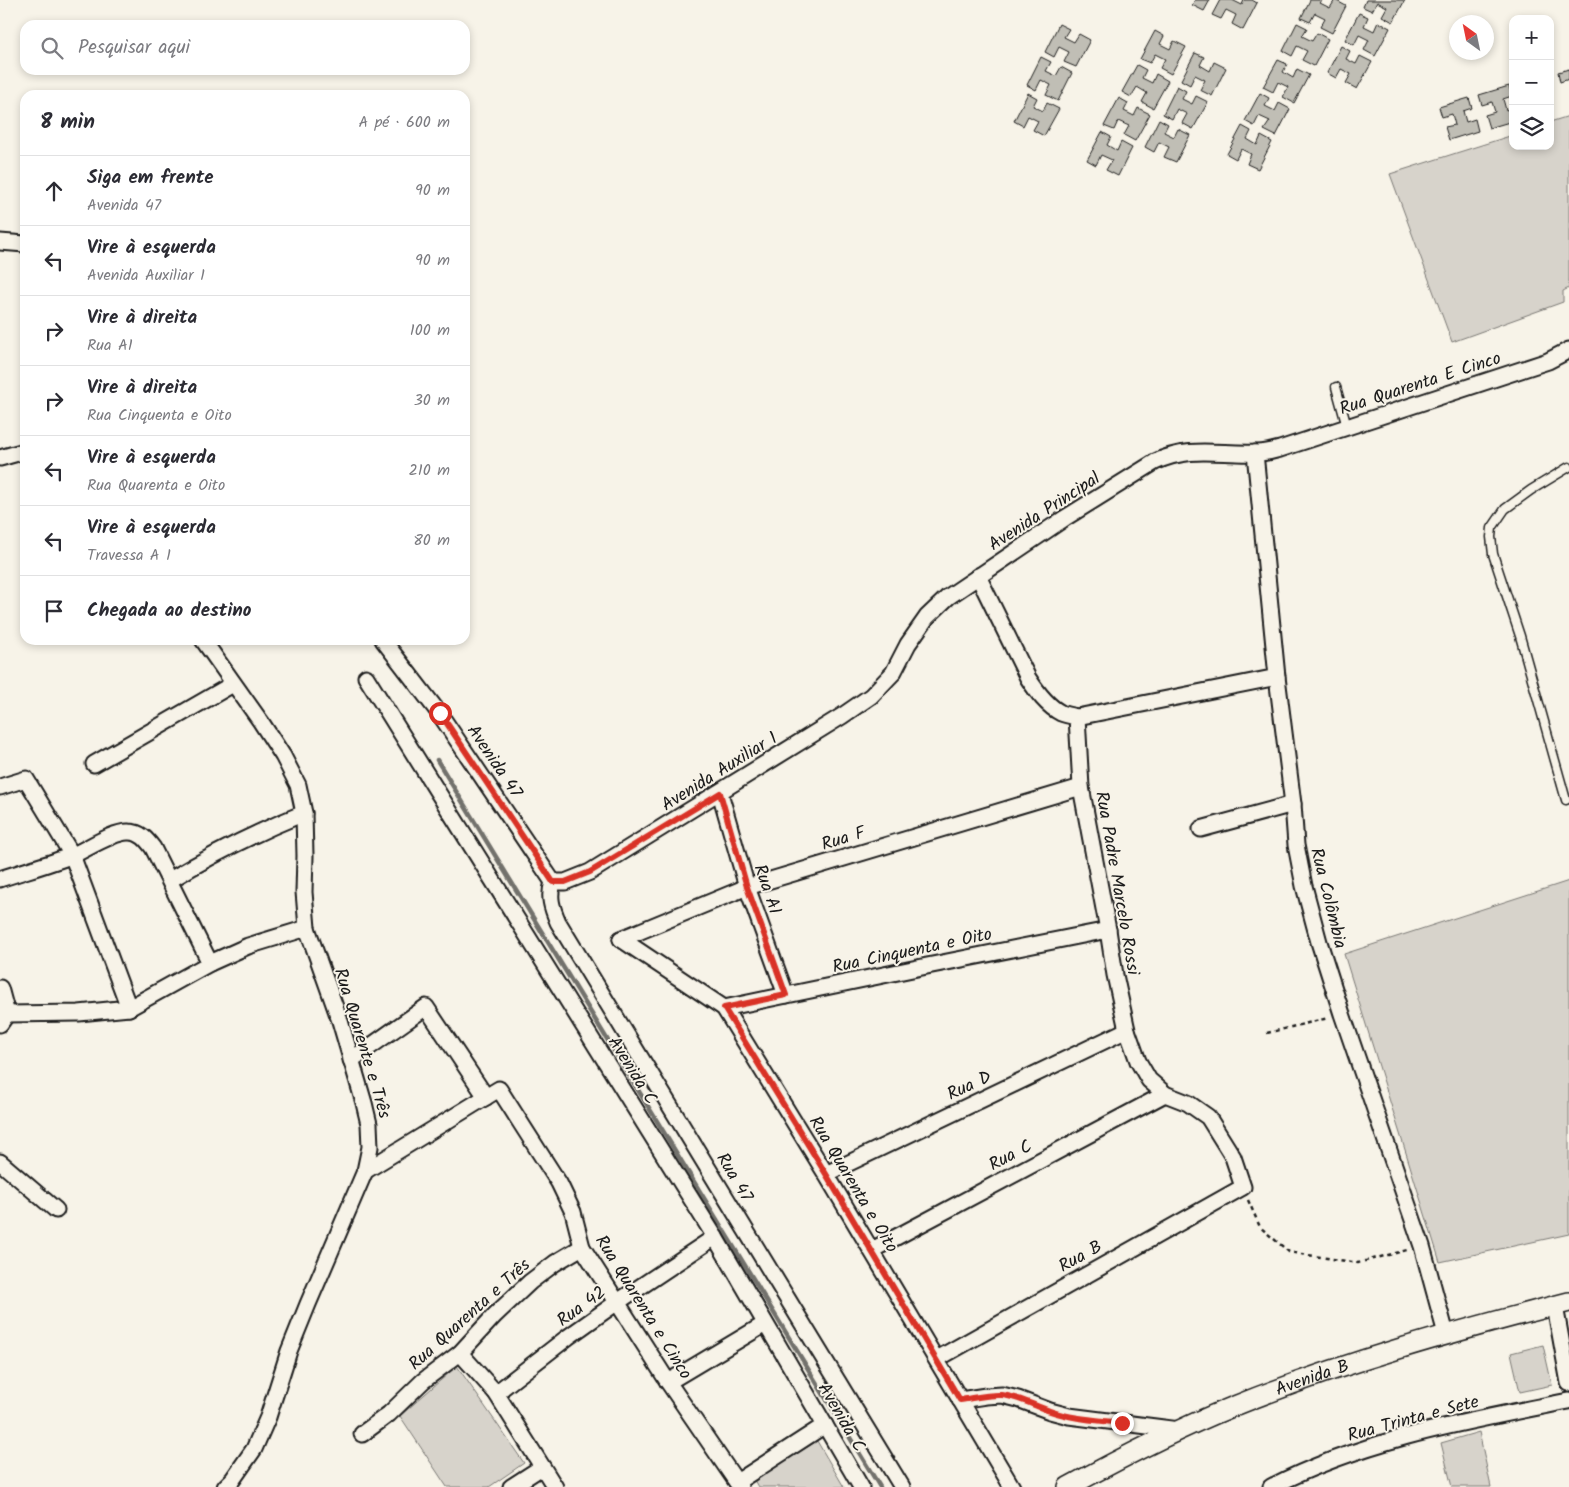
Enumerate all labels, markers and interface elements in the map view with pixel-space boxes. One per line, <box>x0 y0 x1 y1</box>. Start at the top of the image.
north arrow <box>1449 15 1494 60</box>
map controls <box>1509 15 1554 150</box>
button: + <box>1509 15 1554 60</box>
search box <box>20 20 470 75</box>
text: Pesquisar aqui <box>78 33 190 63</box>
icon: search <box>38 34 66 62</box>
button: − <box>1509 60 1554 105</box>
button: layers <box>1509 105 1554 150</box>
text: 8 min <box>40 106 95 139</box>
text: A pé · 600 m <box>359 110 450 135</box>
text: Siga em frente <box>87 163 214 193</box>
icon: ahead <box>40 177 68 205</box>
text: 90 m <box>415 178 450 203</box>
text: Avenida 47 <box>87 193 161 218</box>
text: Vire à esquerda <box>87 233 216 263</box>
icon: left <box>40 247 68 275</box>
text: 90 m <box>415 248 450 273</box>
text: Avenida Auxiliar 1 <box>87 263 205 288</box>
text: Vire à direita <box>87 303 197 333</box>
icon: right <box>40 317 68 345</box>
text: 100 m <box>410 318 450 343</box>
text: Rua A1 <box>87 333 133 358</box>
street label: Rua Quarenta E Cinco <box>1336 345 1505 424</box>
text: Vire à direita <box>87 373 197 403</box>
icon: right <box>40 387 68 415</box>
text: 30 m <box>414 388 450 413</box>
text: Rua Cinquenta e Oito <box>87 403 232 428</box>
text: Vire à esquerda <box>87 443 216 473</box>
icon: left <box>40 457 68 485</box>
text: 210 m <box>409 458 450 483</box>
street label: Avenida Principal <box>983 465 1107 559</box>
text: Rua Quarenta e Oito <box>87 473 225 498</box>
text: Vire à esquerda <box>87 513 216 543</box>
icon: left <box>40 527 68 555</box>
text: 80 m <box>413 528 450 553</box>
text: Travessa A 1 <box>87 543 171 568</box>
text: Chegada ao destino <box>87 596 252 626</box>
icon: arrive <box>40 597 68 625</box>
route start <box>429 702 452 725</box>
street label: Avenida 47 <box>458 719 529 805</box>
street label: Avenida Auxiliar 1 <box>656 725 784 820</box>
street label: Rua Padre Marcelo Rossi <box>1086 789 1147 978</box>
street label: Rua F <box>818 819 870 860</box>
street label: Rua Colômbia <box>1301 845 1354 952</box>
street label: Rua A1 <box>744 860 789 919</box>
street label: Rua Cinquenta e Oito <box>830 920 995 983</box>
street label: Rua Quarente e Três <box>325 965 398 1123</box>
street label: Avenida C <box>599 1031 664 1111</box>
street label: Rua D <box>942 1063 997 1109</box>
street label: Rua Quarenta e Oito <box>800 1111 905 1259</box>
street label: Rua C <box>984 1133 1038 1180</box>
street label: Rua 47 <box>708 1148 760 1209</box>
street label: Rua Quarenta e Cinco <box>586 1230 699 1386</box>
street label: Rua B <box>1053 1233 1108 1281</box>
street label: Rua Quarenta e Três <box>402 1252 538 1378</box>
street label: Rua 42 <box>551 1279 613 1335</box>
street label: Avenida B <box>1271 1352 1353 1405</box>
street label: Avenida C <box>809 1378 872 1458</box>
street label: Rua Trinta e Sete <box>1344 1388 1482 1451</box>
route end <box>1111 1412 1134 1435</box>

